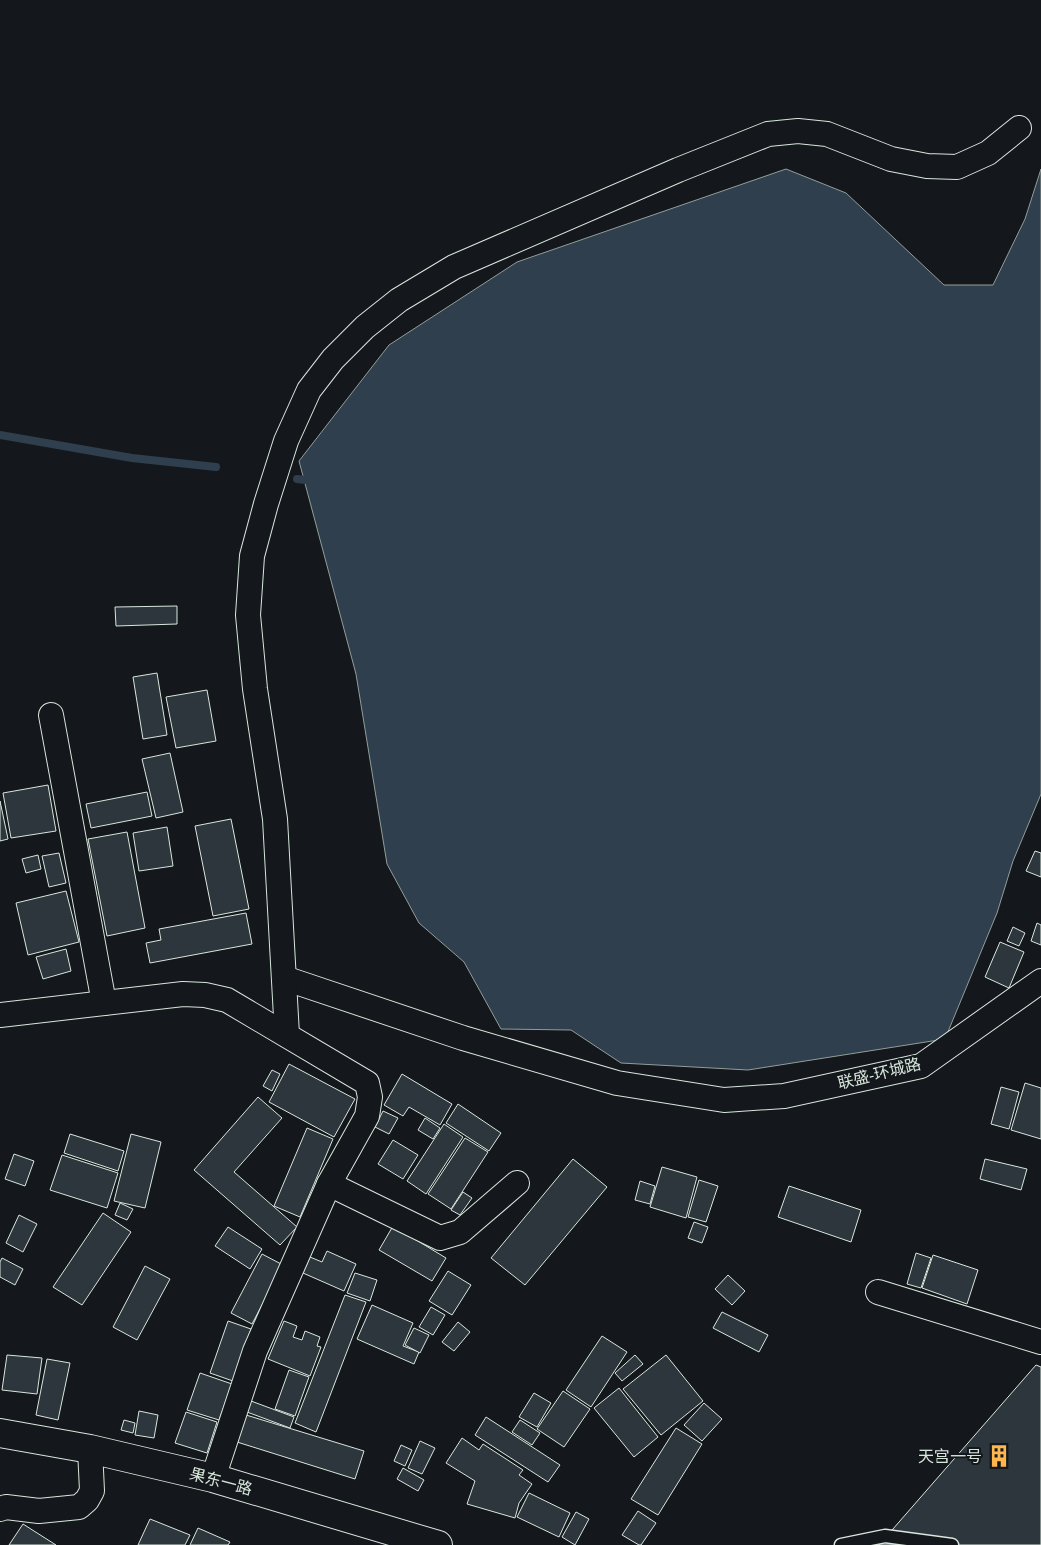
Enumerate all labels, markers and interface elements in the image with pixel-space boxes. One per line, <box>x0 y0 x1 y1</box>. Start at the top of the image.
street label: 联盛-环城路 <box>835 1052 923 1094</box>
building icon: 天宫一号 <box>986 1443 1012 1469</box>
place label: 天宫一号 <box>918 1445 982 1467</box>
street label: 果东一路 <box>187 1462 255 1500</box>

